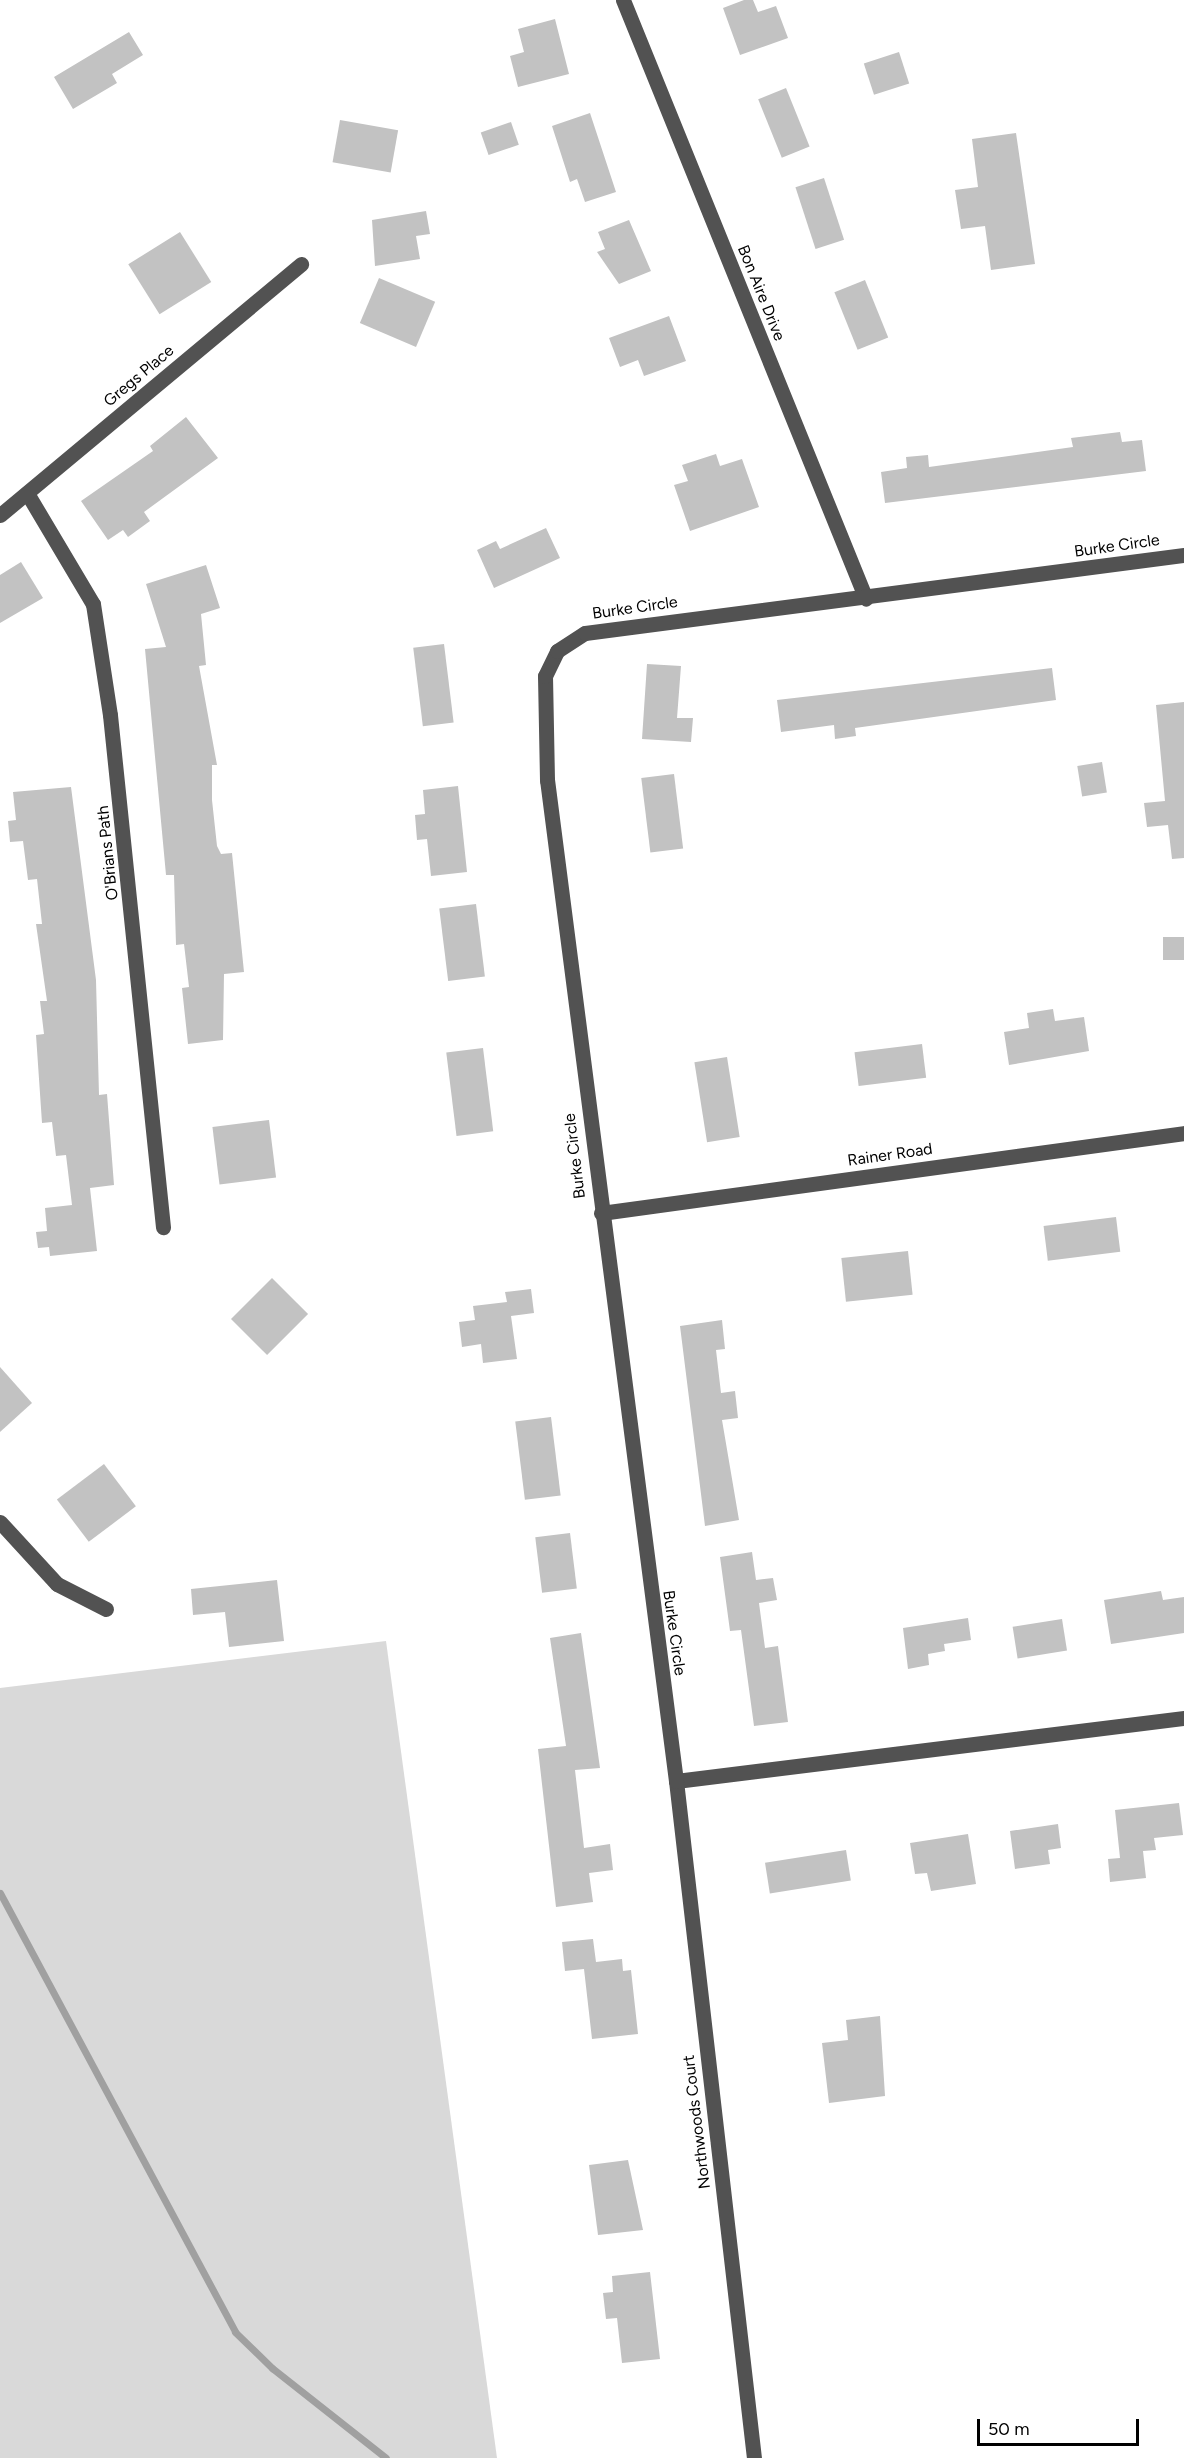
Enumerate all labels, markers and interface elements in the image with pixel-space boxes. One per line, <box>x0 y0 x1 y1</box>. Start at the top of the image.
street label: Bon Aire Drive <box>733 242 789 344</box>
street label: Gregs Place <box>100 341 178 411</box>
street label: Burke Circle <box>1073 531 1161 561</box>
street label: Burke Circle <box>591 593 679 623</box>
street label: O'Brians Path <box>93 805 123 901</box>
street label: Burke Circle <box>560 1112 590 1200</box>
street label: Rainer Road <box>846 1140 934 1170</box>
street label: Burke Circle <box>659 1589 689 1677</box>
street label: Northwoods Court <box>679 2054 715 2190</box>
scale bar <box>980 2407 1142 2445</box>
text: 50 m <box>988 2418 1030 2440</box>

